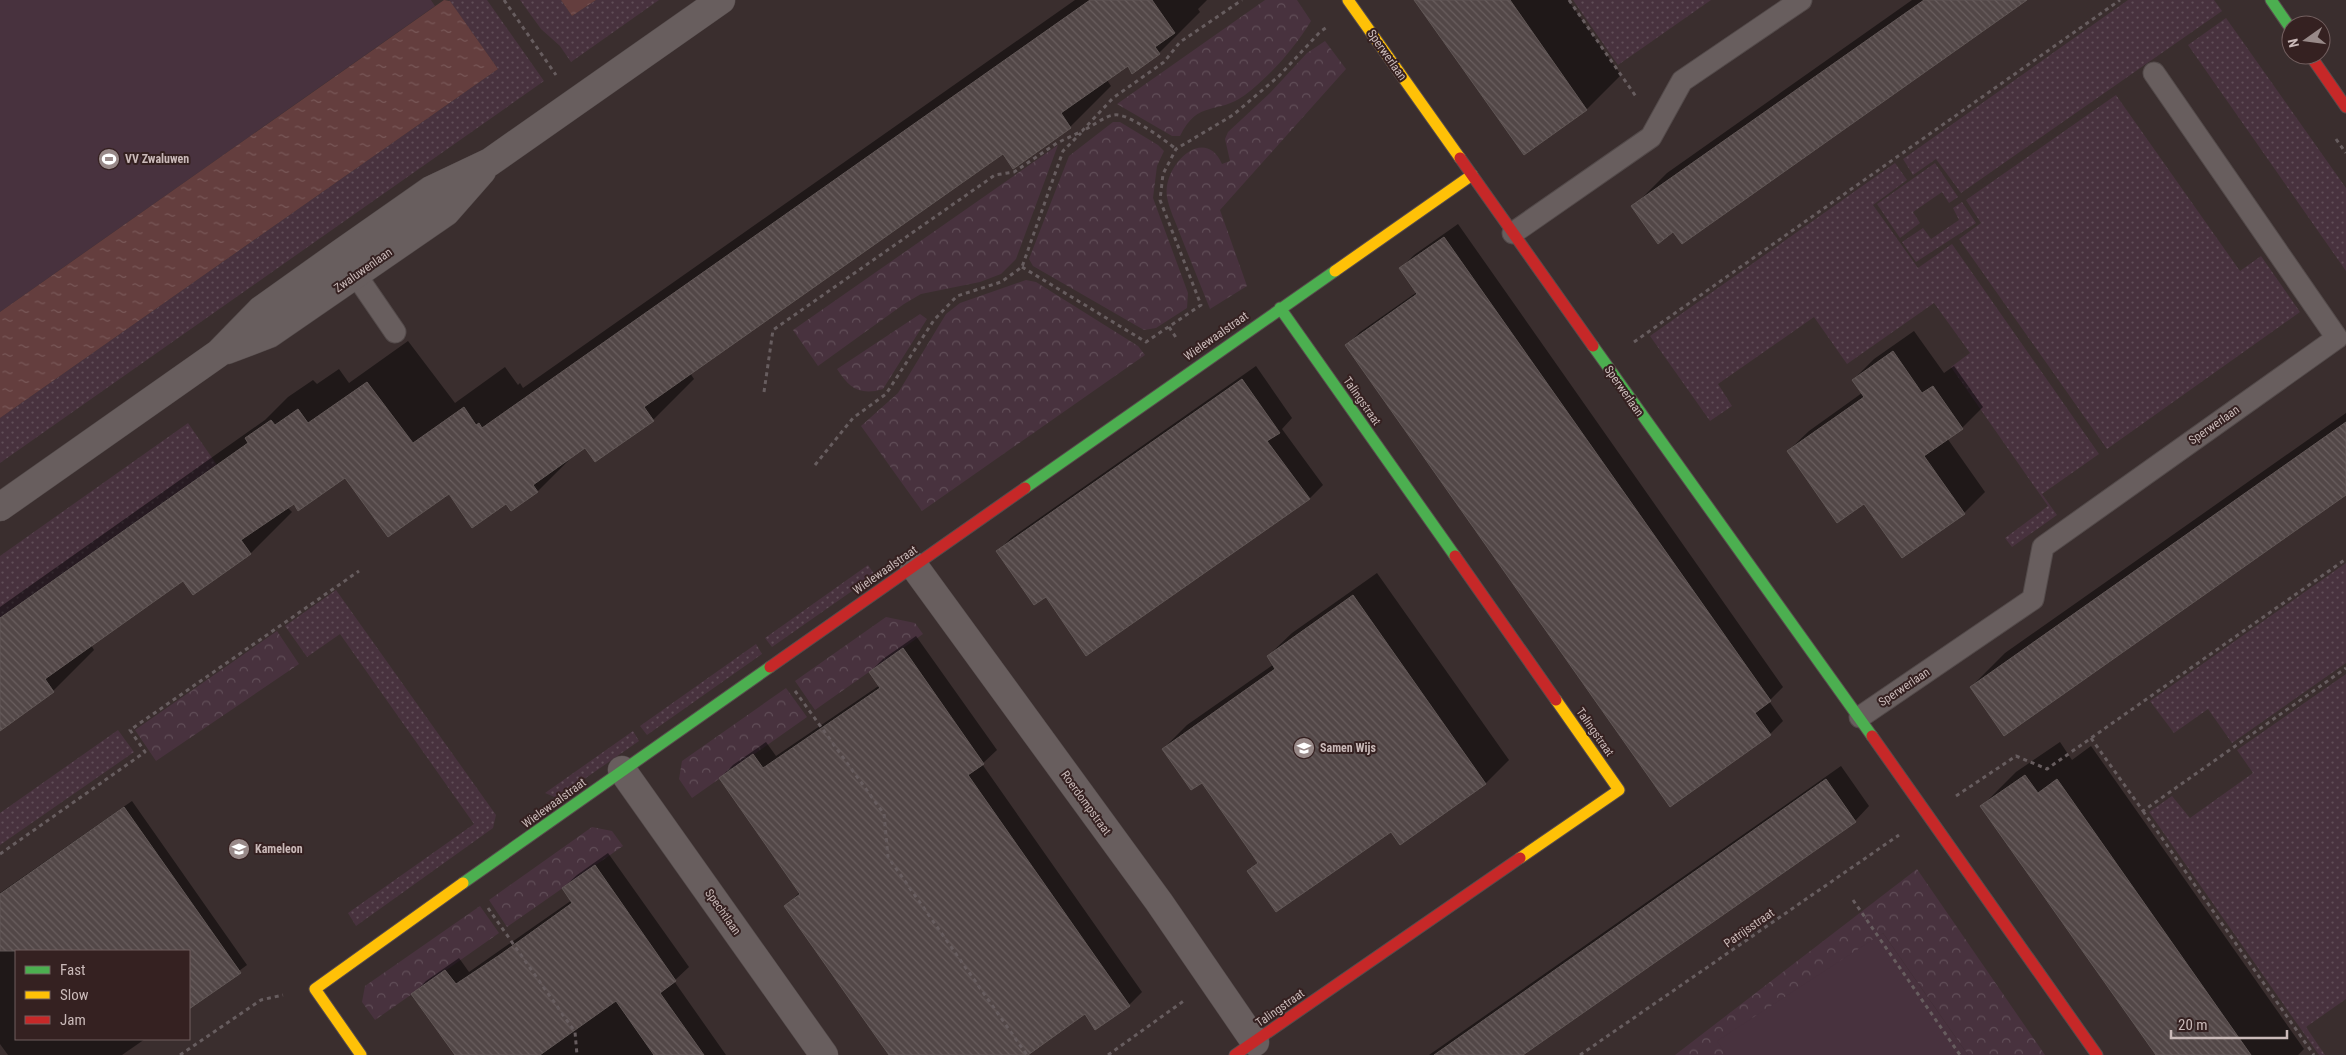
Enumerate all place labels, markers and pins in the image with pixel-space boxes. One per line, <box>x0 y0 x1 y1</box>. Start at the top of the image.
sports icon: VV Zwaluwen <box>97 147 121 171</box>
place label: VV Zwaluwen <box>125 152 189 166</box>
school or university icon: Samen Wijs <box>1292 736 1316 760</box>
place label: Samen Wijs <box>1320 741 1376 755</box>
school or university icon: Kameleon <box>227 837 251 861</box>
place label: Kameleon <box>255 842 303 856</box>

